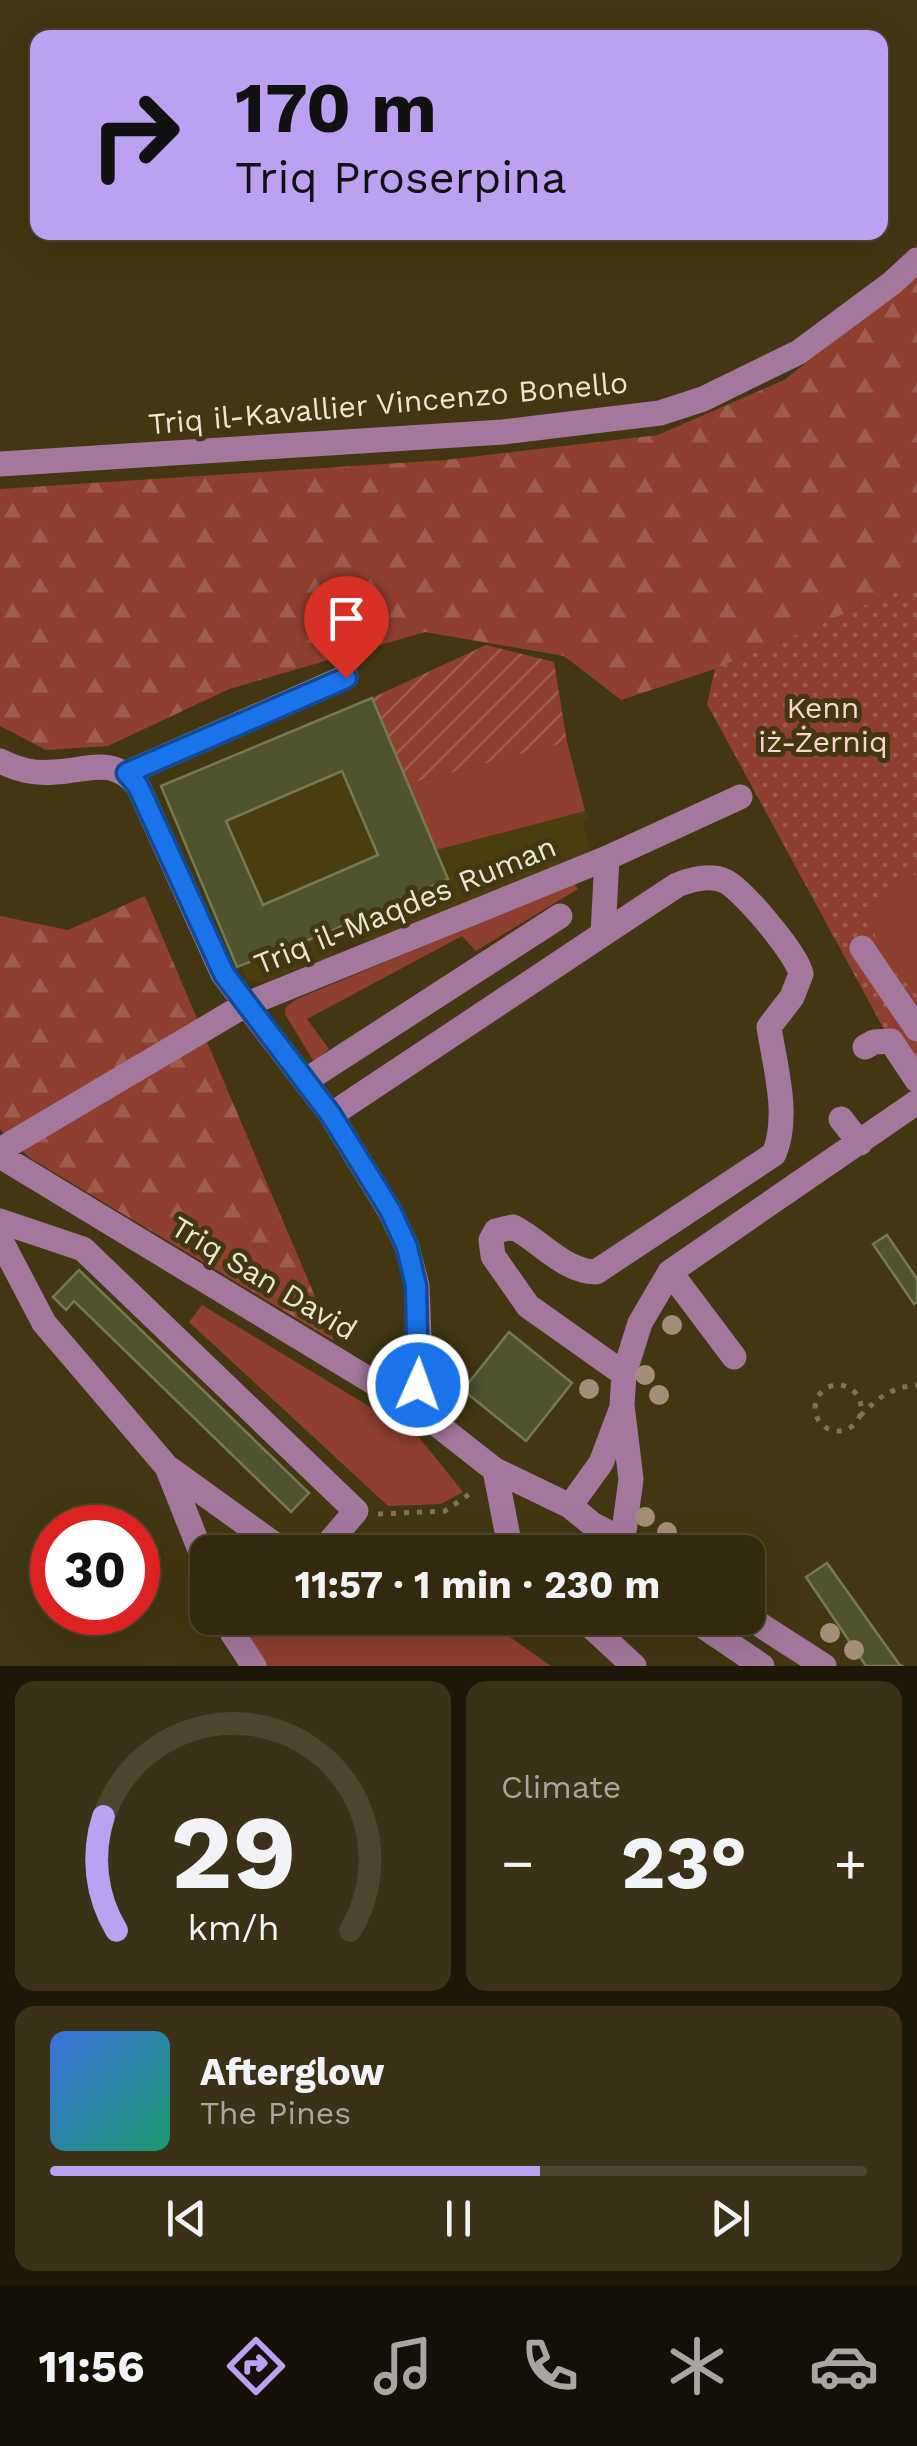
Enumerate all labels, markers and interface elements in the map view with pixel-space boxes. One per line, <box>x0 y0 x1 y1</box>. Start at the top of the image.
text: 170 m <box>235 67 437 149</box>
icon: right <box>70 70 200 200</box>
text: Triq Proserpina <box>235 151 567 204</box>
street label: Triq il-Kavallier Vincenzo Bonello <box>147 365 629 441</box>
pin <box>304 576 389 679</box>
icon: arrive <box>319 591 374 646</box>
park label: Kenn iż-Żerniq <box>758 690 888 759</box>
street label: Triq il-Maqdes Ruman <box>249 828 561 982</box>
street label: Triq San David <box>165 1209 363 1347</box>
position arrow <box>366 1333 470 1437</box>
speed limit sign: 30 <box>30 1505 160 1635</box>
text: 11:57 · 1 min · 230 m <box>295 1563 660 1607</box>
text: Climate <box>501 1768 621 1806</box>
text: 29 <box>170 1791 296 1913</box>
text: 23° <box>621 1818 747 1906</box>
text: − <box>501 1831 534 1895</box>
text: + <box>834 1831 867 1895</box>
text: km/h <box>187 1907 279 1949</box>
text: Afterglow <box>200 2050 385 2094</box>
text: The Pines <box>200 2094 351 2132</box>
icon: previous <box>159 2191 214 2246</box>
icon: pause <box>431 2191 486 2246</box>
icon: next <box>703 2191 758 2246</box>
icon: directions <box>221 2331 291 2401</box>
icon: music <box>368 2331 438 2401</box>
icon: phone <box>515 2331 585 2401</box>
icon: climate <box>662 2331 732 2401</box>
icon: car <box>809 2331 879 2401</box>
text: 11:56 <box>38 2340 145 2393</box>

